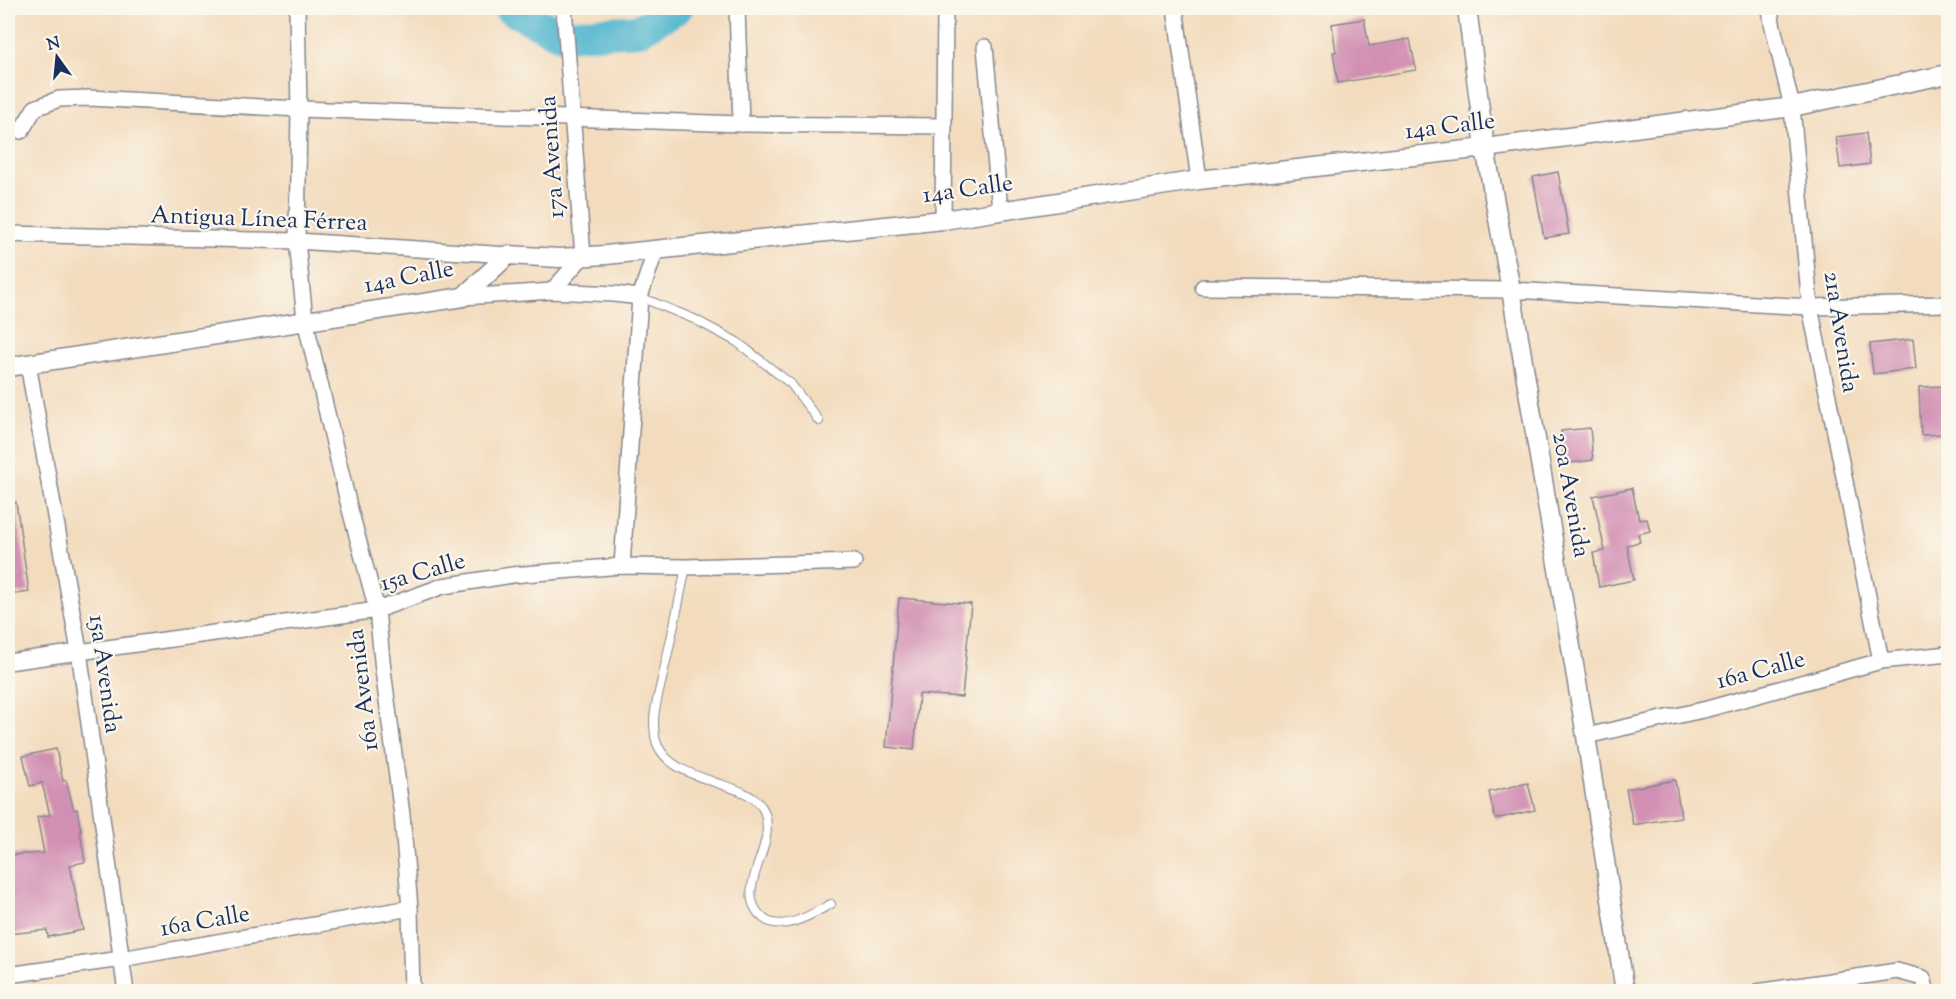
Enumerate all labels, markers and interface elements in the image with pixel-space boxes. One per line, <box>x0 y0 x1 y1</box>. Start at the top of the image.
north arrow <box>27 27 87 87</box>
text: N <box>45 32 63 58</box>
street label: 17a Avenida <box>532 94 574 220</box>
street label: 14a Calle <box>1403 105 1497 149</box>
street label: 14a Calle <box>921 167 1015 213</box>
street label: Antigua Línea Férrea <box>150 199 368 241</box>
street label: 14a Calle <box>361 253 457 303</box>
street label: 21a Avenida <box>1814 269 1866 395</box>
street label: 20a Avenida <box>1542 430 1598 560</box>
street label: 15a Calle <box>377 545 469 601</box>
street label: 15a Avenida <box>79 613 129 735</box>
street label: 16a Avenida <box>340 627 388 753</box>
street label: 16a Calle <box>1713 643 1809 699</box>
street label: 16a Calle <box>157 897 253 947</box>

